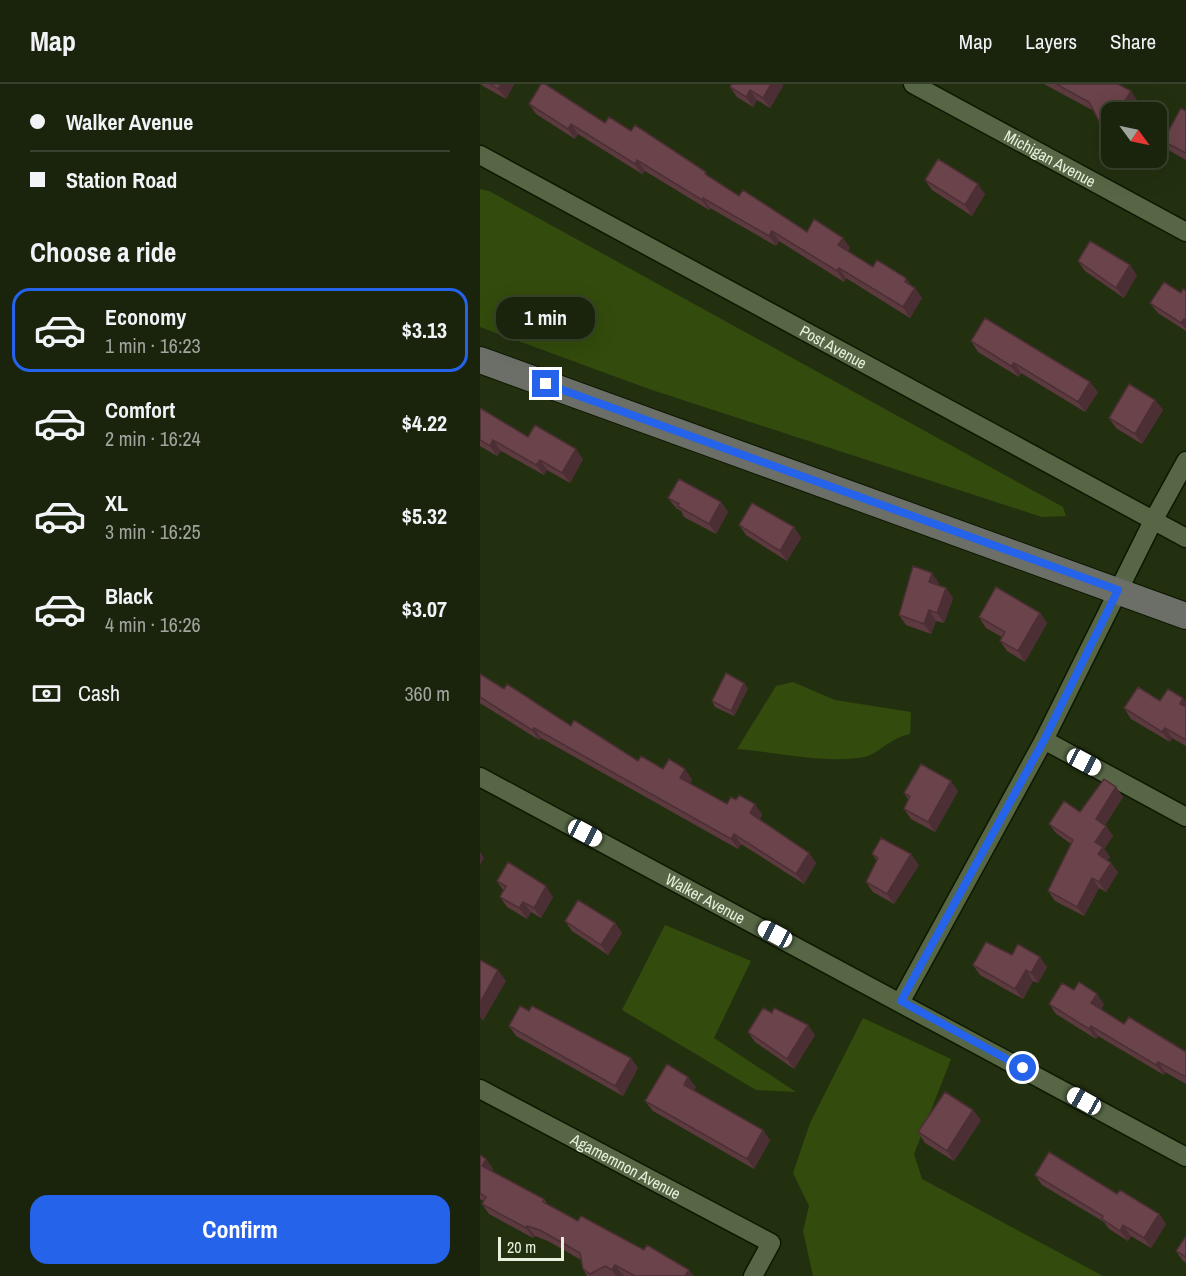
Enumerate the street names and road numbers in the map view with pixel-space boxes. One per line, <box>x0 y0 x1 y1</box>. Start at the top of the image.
street label: Michigan Avenue <box>1000 125 1100 192</box>
street label: Post Avenue <box>796 319 871 374</box>
street label: Walker Avenue <box>662 868 749 929</box>
street label: Agamemnon Avenue <box>566 1128 685 1204</box>

